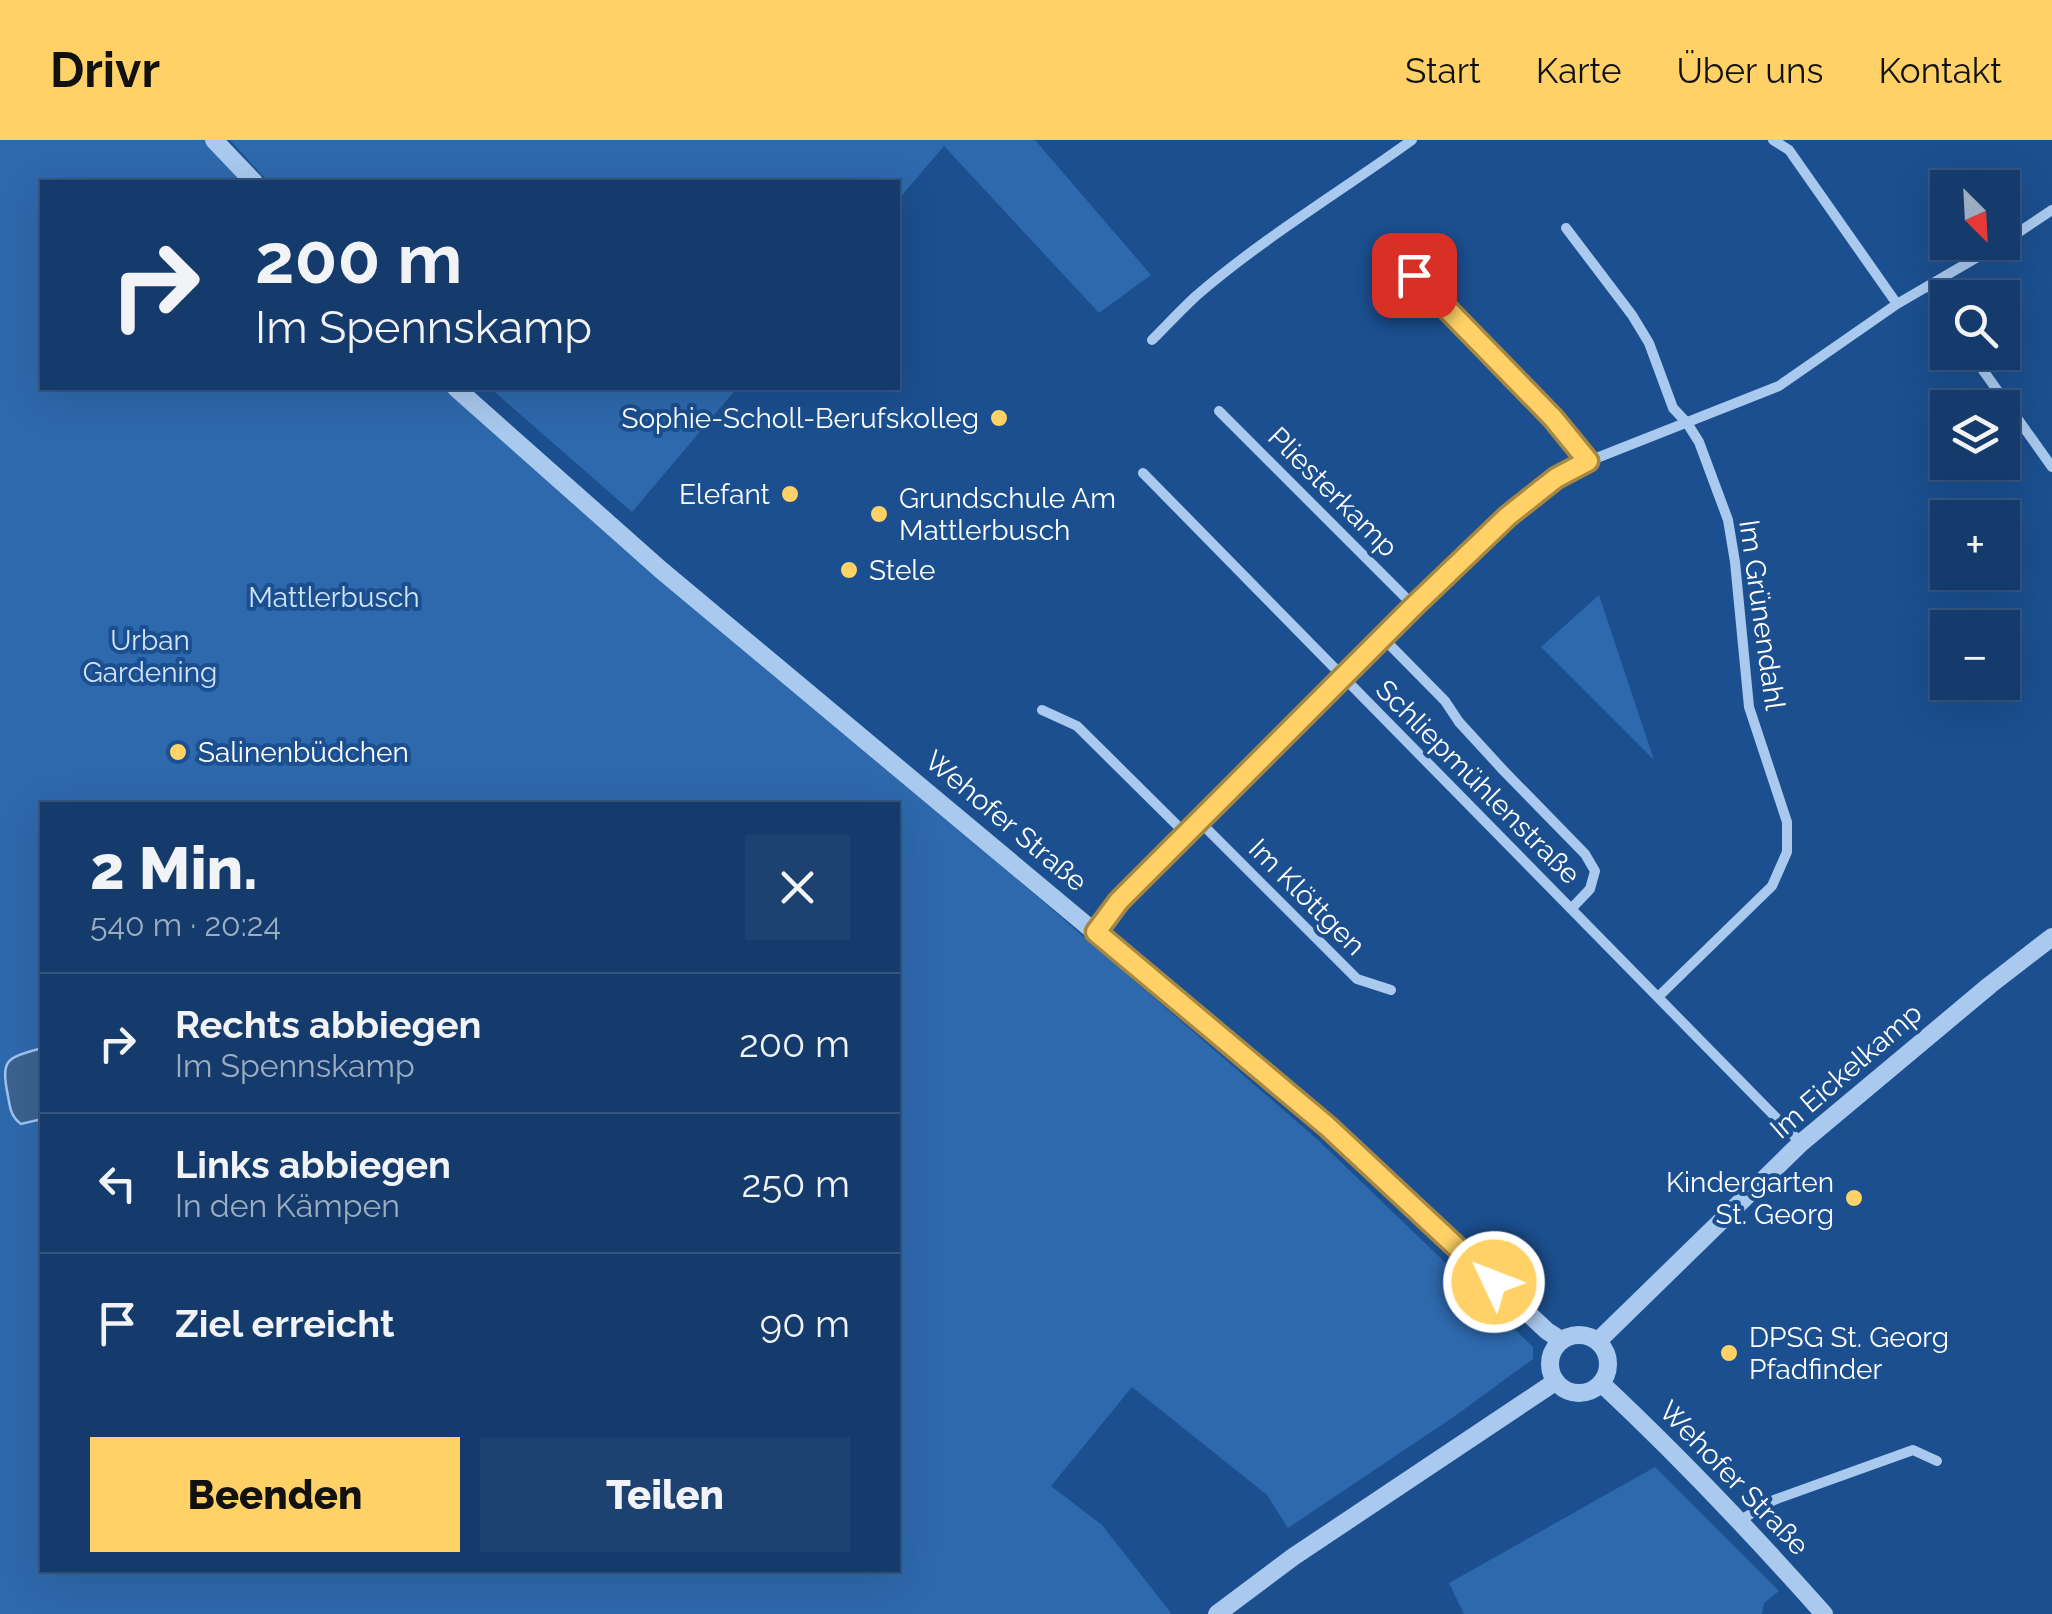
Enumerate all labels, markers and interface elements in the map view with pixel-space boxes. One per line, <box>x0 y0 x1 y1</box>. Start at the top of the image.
text: Drivr <box>50 42 160 98</box>
text: Start <box>1405 50 1481 91</box>
text: Karte <box>1536 50 1622 91</box>
text: Über uns <box>1677 50 1823 91</box>
text: Kontakt <box>1878 50 2002 91</box>
north arrow <box>1930 170 2020 260</box>
map controls <box>1930 170 2020 700</box>
text: 200 m <box>255 217 462 299</box>
icon: right <box>90 220 220 350</box>
pin <box>1372 233 1457 318</box>
icon: arrive <box>1387 248 1442 303</box>
button: search <box>1930 280 2020 370</box>
text: Im Spennskamp <box>255 301 592 354</box>
button: layers <box>1930 390 2020 480</box>
place label: Sophie-Scholl-Berufskolleg <box>621 402 979 435</box>
marker: Sophie-Scholl-Berufskolleg <box>988 407 1010 429</box>
street label: Pliesterkamp <box>1261 420 1405 564</box>
place label: Elefant <box>679 478 771 511</box>
place label: Grundschule Am Mattlerbusch <box>899 482 1116 547</box>
marker: Elefant <box>779 483 801 505</box>
button: + <box>1930 500 2020 590</box>
marker: Grundschule Am Mattlerbusch <box>868 503 890 525</box>
street label: Im Grünendahl <box>1732 518 1792 713</box>
place label: Stele <box>869 554 935 587</box>
marker: Stele <box>838 559 860 581</box>
park label: Mattlerbusch <box>248 581 420 614</box>
button: − <box>1930 610 2020 700</box>
park label: Urban Gardening <box>83 624 217 689</box>
street label: Schliepmühlenstraße <box>1369 673 1587 891</box>
place label: Salinenbüdchen <box>198 736 409 769</box>
marker: Salinenbüdchen <box>167 741 189 763</box>
street label: Wehofer Straße <box>918 744 1094 898</box>
street label: Im Klöttgen <box>1242 832 1372 962</box>
text: 2 Min. <box>90 833 258 903</box>
button: close <box>745 835 850 940</box>
text: 540 m · 20:24 <box>90 906 281 943</box>
street label: Im Eickelkamp <box>1764 996 1928 1146</box>
text: Rechts abbiegen <box>175 1002 481 1047</box>
icon: right <box>90 1016 145 1071</box>
text: 200 m <box>739 1021 850 1066</box>
text: Im Spennskamp <box>175 1047 415 1084</box>
text: Links abbiegen <box>175 1142 451 1187</box>
icon: left <box>90 1156 145 1211</box>
text: 250 m <box>742 1161 850 1206</box>
place label: Kindergarten St. Georg <box>1666 1166 1834 1231</box>
text: In den Kämpen <box>175 1187 400 1224</box>
marker: Kindergarten St. Georg <box>1843 1187 1865 1209</box>
position arrow <box>1442 1230 1546 1334</box>
icon: arrive <box>90 1296 145 1351</box>
text: Ziel erreicht <box>175 1301 395 1346</box>
text: 90 m <box>760 1301 850 1346</box>
place label: DPSG St. Georg Pfadfinder <box>1749 1321 1949 1386</box>
marker: DPSG St. Georg Pfadfinder <box>1718 1342 1740 1364</box>
street label: Wehofer Straße <box>1652 1394 1816 1562</box>
button: Beenden <box>90 1437 460 1552</box>
button: Teilen <box>480 1437 850 1552</box>

